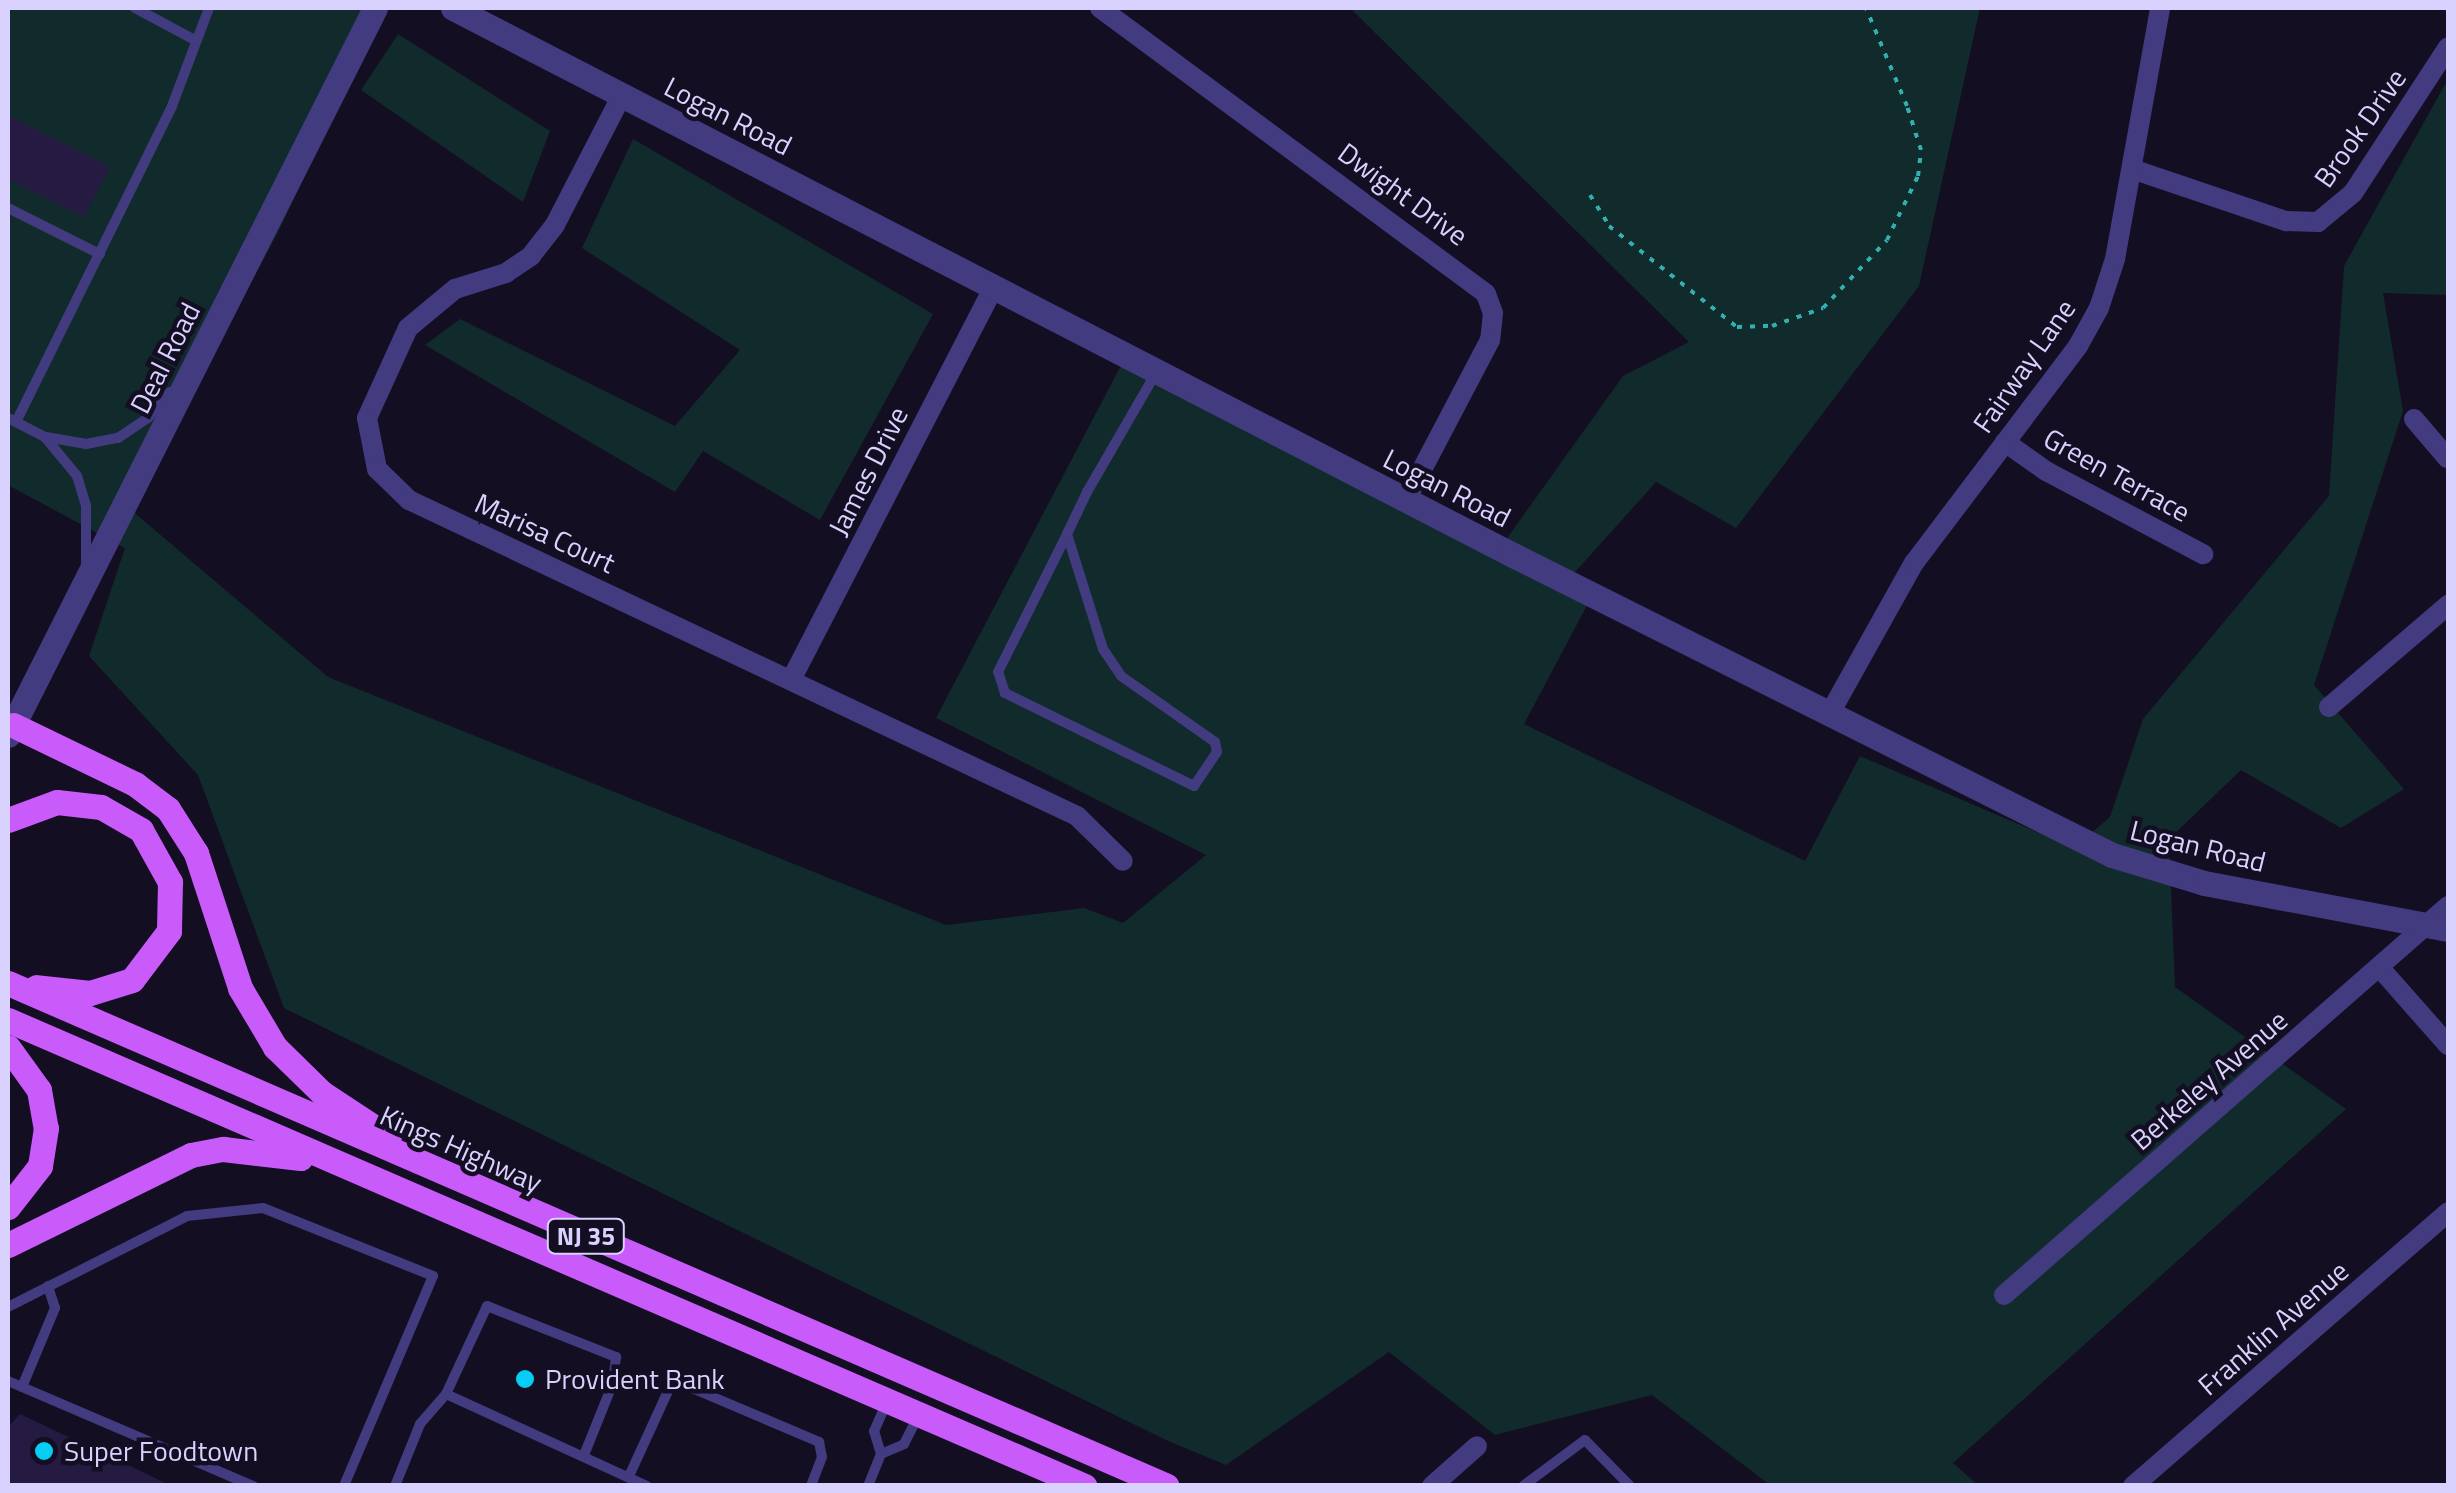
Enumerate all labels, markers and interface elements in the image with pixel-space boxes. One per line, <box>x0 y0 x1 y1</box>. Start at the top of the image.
street label: Brook Drive <box>2307 62 2413 194</box>
street label: Logan Road <box>659 70 797 162</box>
street label: Dwight Drive <box>1332 136 1474 252</box>
street label: Fairway Lane <box>1966 293 2082 439</box>
street label: Deal Road <box>123 297 207 419</box>
street label: James Drive <box>821 401 915 541</box>
street label: Green Terrace <box>2038 421 2196 529</box>
street label: Logan Road <box>1378 442 1516 534</box>
street label: Marisa Court <box>470 486 620 580</box>
street label: Logan Road <box>2127 813 2269 879</box>
street label: Berkeley Avenue <box>2124 1003 2294 1157</box>
street label: Kings Highway <box>375 1098 547 1200</box>
road number: NJ 35 <box>546 1216 626 1256</box>
street label: Franklin Avenue <box>2191 1254 2355 1402</box>
place label: Provident Bank <box>545 1362 725 1396</box>
marker: Provident Bank <box>514 1368 536 1390</box>
place label: Super Foodtown <box>64 1434 258 1468</box>
marker: Super Foodtown <box>33 1440 55 1462</box>

